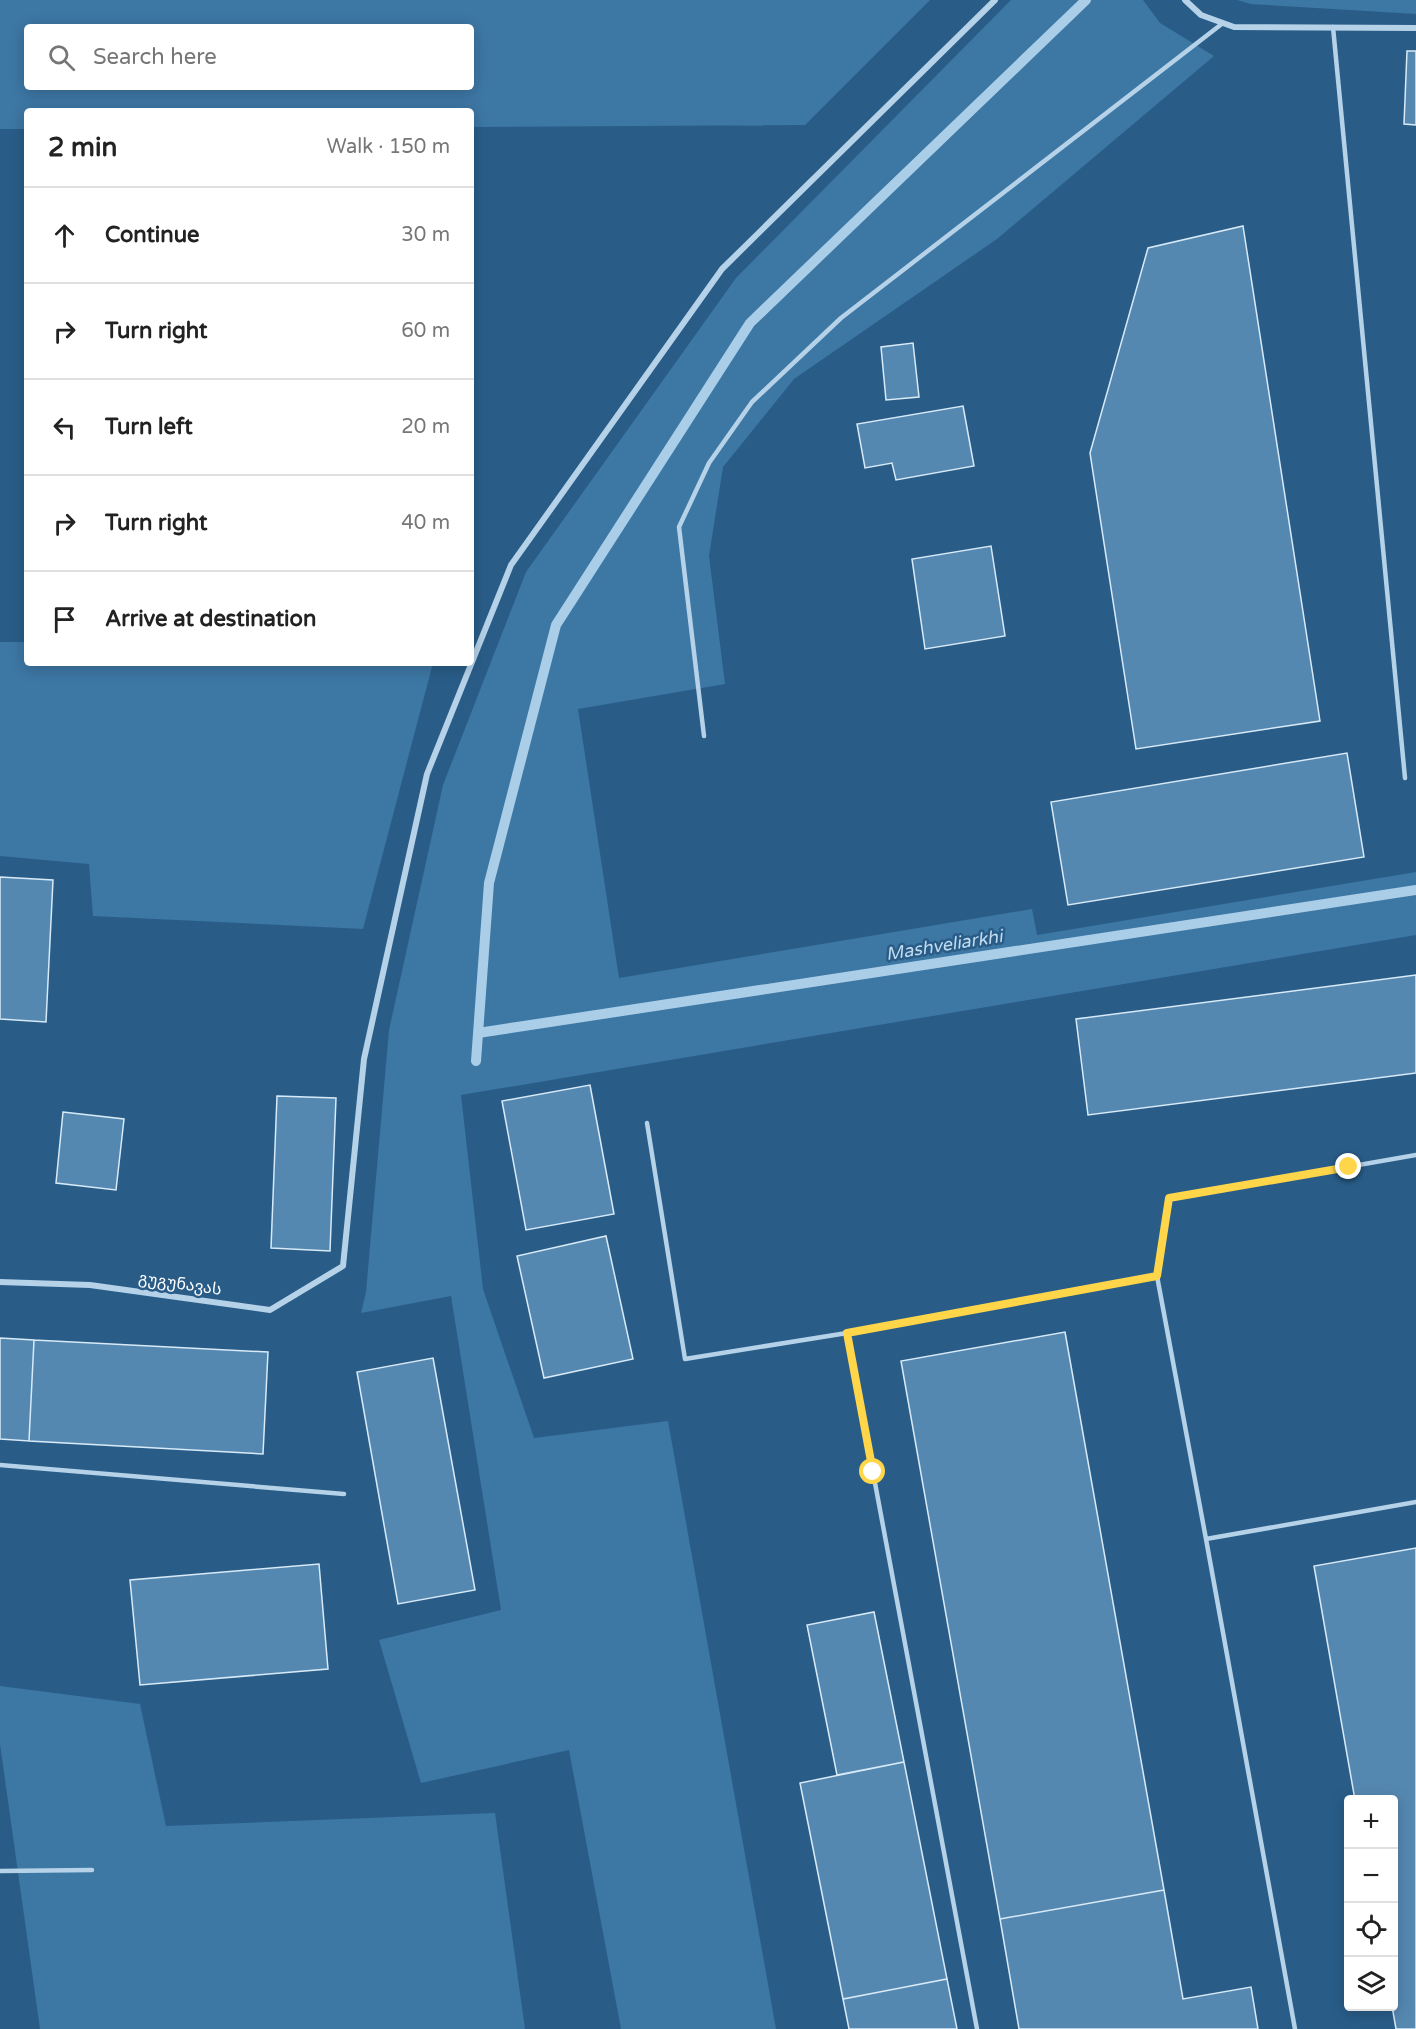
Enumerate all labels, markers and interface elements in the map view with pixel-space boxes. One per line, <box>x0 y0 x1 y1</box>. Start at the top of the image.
search box <box>24 24 474 90</box>
icon: search <box>45 41 78 74</box>
text: Search here <box>93 44 217 70</box>
text: 2 min <box>48 132 117 163</box>
text: Walk · 150 m <box>327 135 450 159</box>
icon: ahead <box>48 219 81 252</box>
text: Continue <box>105 222 200 248</box>
text: 30 m <box>401 223 450 247</box>
icon: right <box>48 315 81 348</box>
text: Turn right <box>105 318 207 344</box>
text: 60 m <box>401 319 450 343</box>
icon: left <box>48 411 81 444</box>
text: Turn left <box>105 414 193 440</box>
text: 20 m <box>401 415 450 439</box>
icon: right <box>48 507 81 540</box>
text: Turn right <box>105 510 207 536</box>
text: 40 m <box>401 511 450 535</box>
icon: arrive <box>48 603 81 636</box>
text: Arrive at destination <box>105 606 316 632</box>
water label: Mashveliarkhi <box>884 925 1006 965</box>
route end <box>1335 1153 1361 1179</box>
street label: გუგუნავას <box>137 1268 223 1300</box>
route start <box>859 1458 885 1484</box>
map controls <box>1344 1795 1398 2011</box>
button: + <box>1344 1795 1398 1849</box>
button: − <box>1344 1849 1398 1903</box>
button: locate <box>1344 1903 1398 1957</box>
button: layers <box>1344 1957 1398 2011</box>

